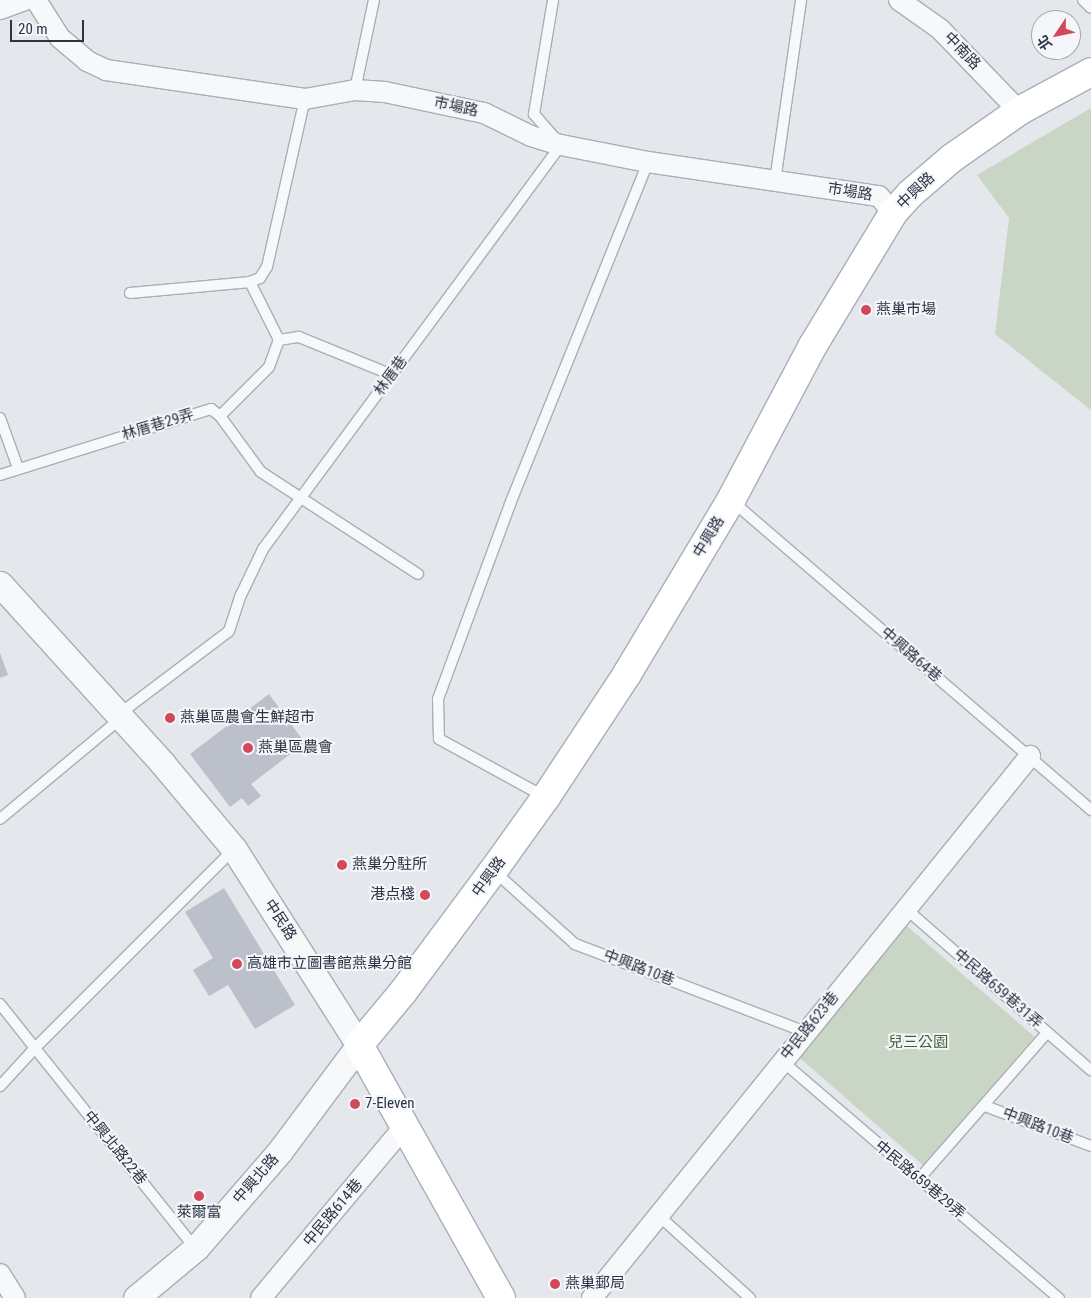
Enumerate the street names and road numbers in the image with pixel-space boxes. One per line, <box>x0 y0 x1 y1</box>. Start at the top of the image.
street label: 中南路 <box>940 29 984 73</box>
street label: 市場路 <box>432 94 480 120</box>
street label: 中興路 <box>894 169 938 213</box>
street label: 市場路 <box>826 180 874 204</box>
street label: 林厝巷 <box>370 353 412 399</box>
street label: 林厝巷29弄 <box>120 405 196 445</box>
street label: 中興路 <box>690 513 728 561</box>
street label: 中興路64巷 <box>877 624 945 686</box>
street label: 中興路 <box>468 854 510 900</box>
street label: 中民路 <box>260 896 300 944</box>
street label: 中民路659巷31弄 <box>950 945 1046 1033</box>
street label: 中興路10巷 <box>601 946 677 990</box>
street label: 中民路623巷 <box>777 988 843 1064</box>
street label: 中興路10巷 <box>1000 1104 1076 1148</box>
street label: 中興北路22巷 <box>80 1107 150 1189</box>
street label: 中民路659巷29弄 <box>871 1137 969 1223</box>
street label: 中興北路 <box>230 1150 282 1208</box>
street label: 中民路614巷 <box>300 1176 366 1250</box>

